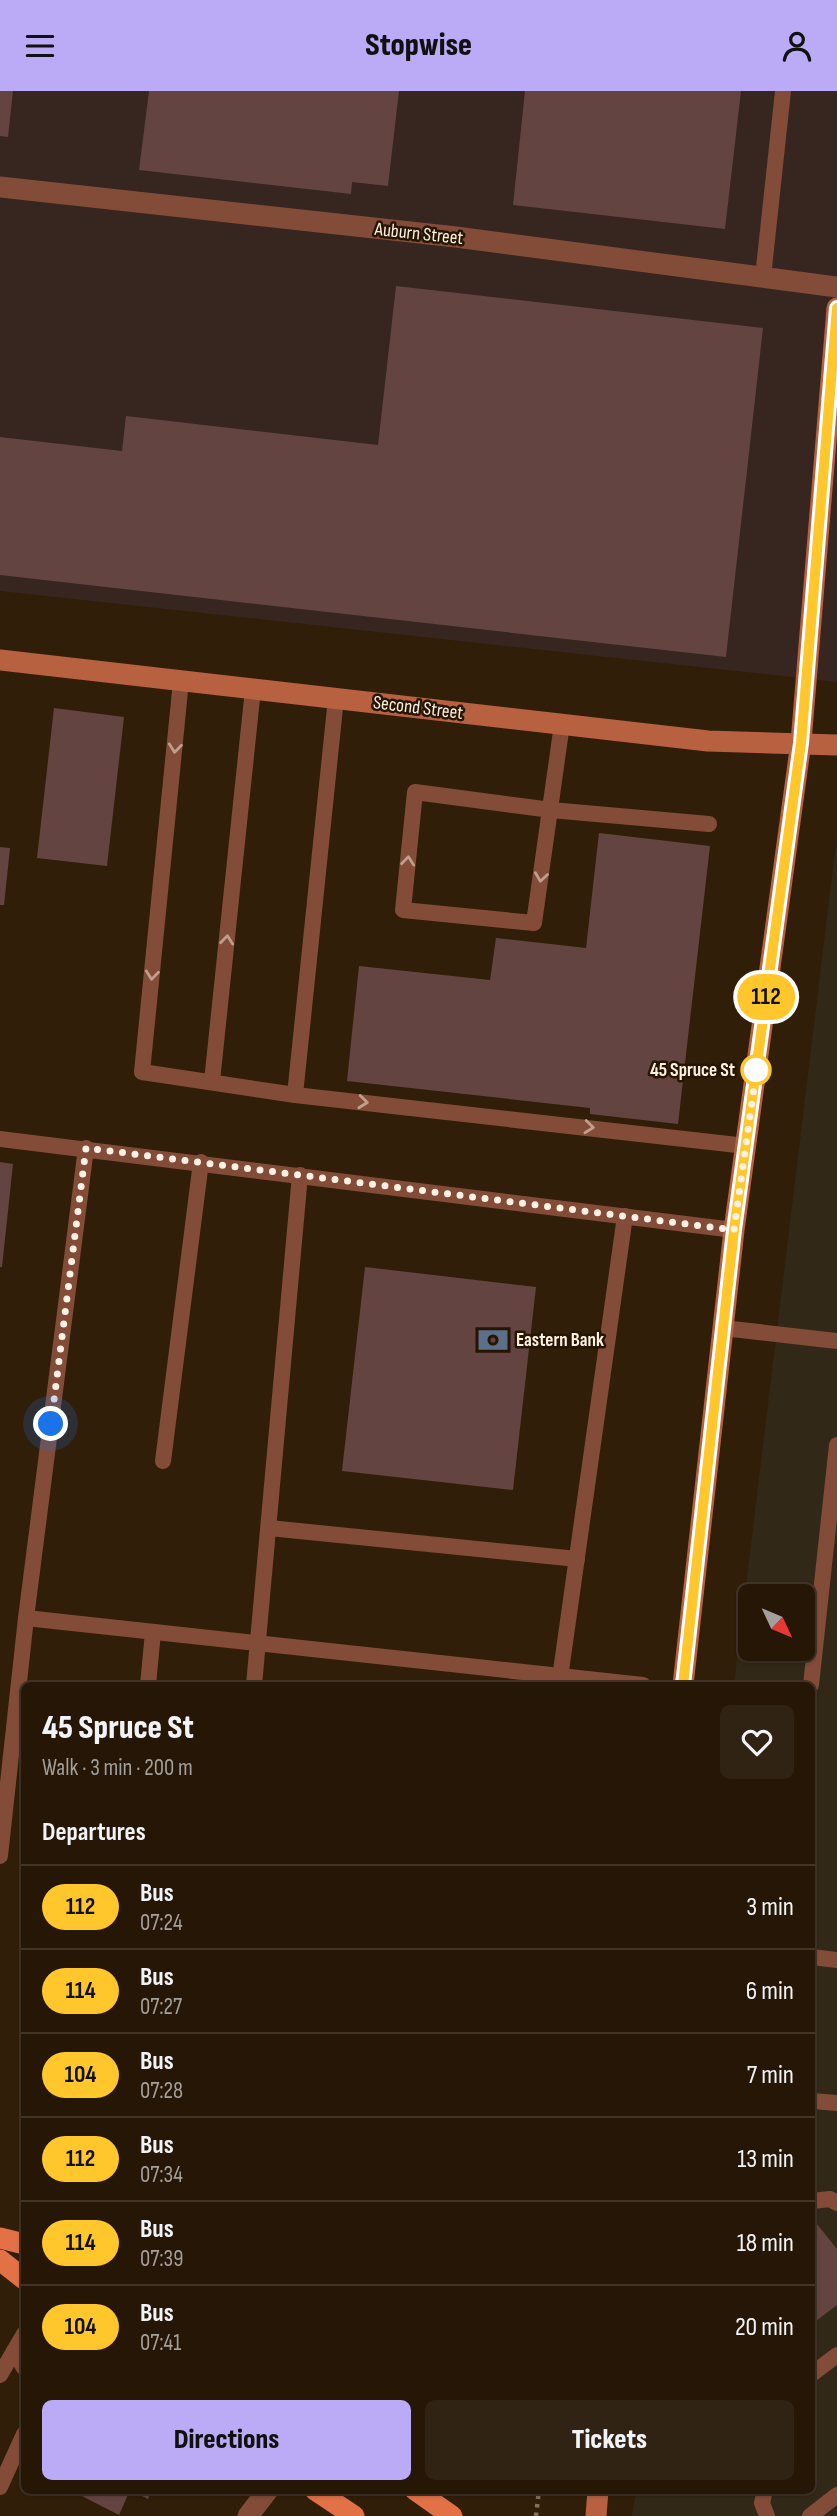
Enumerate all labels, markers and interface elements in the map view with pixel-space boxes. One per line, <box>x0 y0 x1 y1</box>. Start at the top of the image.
text: Stopwise <box>365 26 472 65</box>
icon: menu <box>21 27 59 65</box>
icon: person <box>778 27 816 65</box>
street label: Auburn Street <box>373 218 464 250</box>
street label: Second Street <box>372 691 464 725</box>
one-way arrow <box>167 743 182 754</box>
one-way arrow <box>400 855 415 866</box>
one-way arrow <box>534 871 549 883</box>
one-way arrow <box>219 934 234 946</box>
one-way arrow <box>144 969 159 981</box>
line badge: 112 <box>726 974 806 1020</box>
text: 112 <box>751 982 781 1011</box>
marker: 45 Spruce St <box>741 1055 771 1085</box>
place label: 45 Spruce St <box>650 1059 735 1082</box>
one-way arrow <box>357 1095 369 1110</box>
one-way arrow <box>584 1119 595 1134</box>
bank icon: Eastern Bank <box>476 1323 510 1357</box>
place label: Eastern Bank <box>516 1329 604 1352</box>
your location <box>33 1406 68 1441</box>
north arrow <box>738 1584 816 1661</box>
map controls <box>738 1584 815 1661</box>
button: heart <box>720 1705 794 1779</box>
text: 45 Spruce St <box>42 1708 194 1748</box>
text: Walk · 3 min · 200 m <box>42 1754 193 1782</box>
text: Departures <box>42 1817 146 1848</box>
text: Bus <box>140 1878 174 1909</box>
text: 112 <box>66 1892 95 1921</box>
text: 3 min <box>746 1892 794 1923</box>
text: 07:24 <box>140 1909 183 1937</box>
text: Bus <box>140 1962 174 1993</box>
text: 114 <box>65 1976 96 2005</box>
text: 6 min <box>746 1976 794 2007</box>
text: 07:27 <box>140 1993 182 2021</box>
text: Bus <box>140 2046 174 2077</box>
text: 104 <box>65 2060 96 2089</box>
text: 7 min <box>747 2060 794 2091</box>
text: 07:28 <box>140 2077 183 2105</box>
text: Bus <box>140 2130 174 2161</box>
text: 112 <box>66 2144 95 2173</box>
text: 13 min <box>737 2144 794 2175</box>
text: 07:34 <box>140 2161 183 2189</box>
text: Bus <box>140 2214 174 2245</box>
text: 114 <box>65 2228 96 2257</box>
text: 18 min <box>737 2228 794 2259</box>
text: 07:39 <box>140 2245 183 2273</box>
text: Bus <box>140 2298 174 2329</box>
text: 104 <box>65 2312 96 2341</box>
text: 20 min <box>735 2312 794 2343</box>
text: 07:41 <box>140 2329 181 2357</box>
button: Directions <box>42 2400 411 2480</box>
button: Tickets <box>425 2400 794 2480</box>

